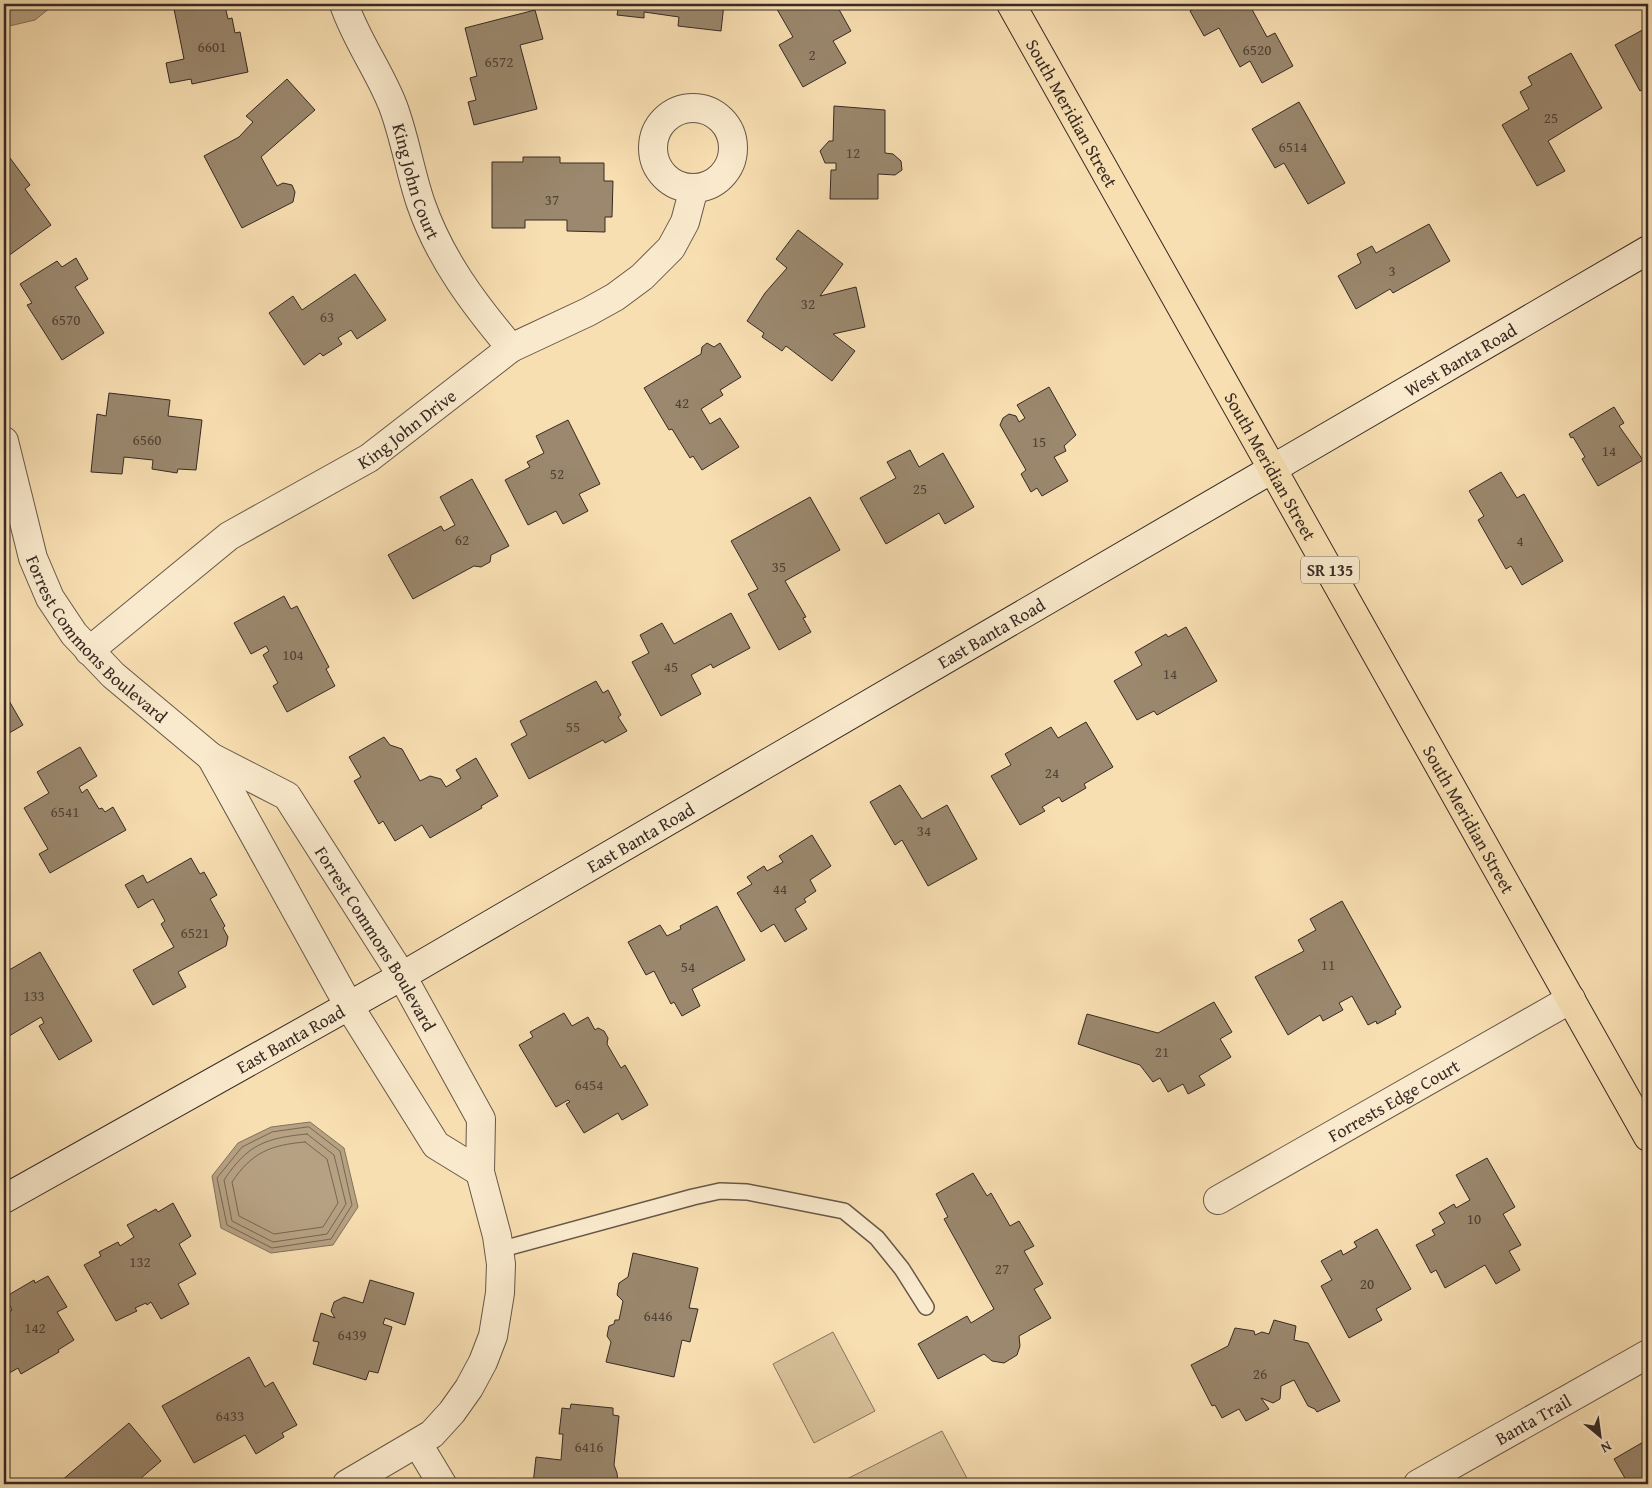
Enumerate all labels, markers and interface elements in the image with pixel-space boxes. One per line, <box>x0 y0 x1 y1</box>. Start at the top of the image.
street label: South Meridian Street <box>1020 34 1125 193</box>
house number: 6601 <box>198 36 226 57</box>
house number: 6520 <box>1243 39 1271 60</box>
house number: 2 <box>808 44 816 65</box>
house number: 6572 <box>485 51 513 72</box>
house number: 25 <box>1544 107 1558 128</box>
street label: King John Court <box>386 120 448 244</box>
house number: 6514 <box>1279 136 1307 157</box>
house number: 12 <box>846 142 860 163</box>
house number: 37 <box>545 189 559 210</box>
house number: 3 <box>1388 260 1396 281</box>
house number: 32 <box>801 293 815 314</box>
house number: 63 <box>320 306 334 327</box>
house number: 6570 <box>52 309 80 330</box>
street label: West Banta Road <box>1399 316 1522 403</box>
street label: King John Drive <box>352 382 462 475</box>
street label: South Meridian Street <box>1218 387 1324 546</box>
house number: 42 <box>675 392 689 413</box>
house number: 6560 <box>133 429 161 450</box>
house number: 15 <box>1032 431 1046 452</box>
house number: 14 <box>1602 440 1616 461</box>
house number: 52 <box>550 463 564 484</box>
house number: 25 <box>913 478 927 499</box>
house number: 62 <box>455 529 469 550</box>
house number: 4 <box>1516 530 1524 551</box>
street label: Forrest Commons Boulevard <box>20 551 174 729</box>
house number: 35 <box>772 556 786 577</box>
road number: SR 135 <box>1301 556 1359 584</box>
street label: East Banta Road <box>932 591 1050 675</box>
house number: 104 <box>282 644 304 665</box>
house number: 45 <box>664 656 678 677</box>
house number: 14 <box>1163 663 1177 684</box>
house number: 55 <box>566 716 580 737</box>
street label: South Meridian Street <box>1417 740 1522 899</box>
house number: 24 <box>1045 762 1059 783</box>
street label: East Banta Road <box>581 795 699 879</box>
house number: 6541 <box>51 801 79 822</box>
house number: 34 <box>917 820 931 841</box>
street label: Forrest Commons Boulevard <box>309 840 443 1036</box>
house number: 44 <box>773 878 787 899</box>
house number: 6521 <box>181 922 209 943</box>
house number: 11 <box>1321 954 1335 975</box>
house number: 54 <box>681 956 695 977</box>
house number: 133 <box>23 985 45 1006</box>
street label: East Banta Road <box>231 997 350 1080</box>
house number: 21 <box>1155 1041 1169 1062</box>
street label: Forrests Edge Court <box>1323 1051 1465 1148</box>
house number: 6454 <box>575 1074 603 1095</box>
house number: 10 <box>1467 1208 1481 1229</box>
house number: 132 <box>129 1251 151 1272</box>
house number: 27 <box>995 1258 1009 1279</box>
house number: 20 <box>1360 1273 1374 1294</box>
house number: 6446 <box>644 1305 672 1326</box>
house number: 142 <box>24 1317 46 1338</box>
house number: 6439 <box>338 1324 366 1345</box>
house number: 26 <box>1253 1363 1267 1384</box>
street label: Banta Trail <box>1490 1387 1576 1451</box>
house number: 6433 <box>216 1405 244 1426</box>
north arrow <box>1574 1410 1624 1460</box>
house number: 6416 <box>575 1436 603 1457</box>
text: N <box>1597 1436 1615 1459</box>

